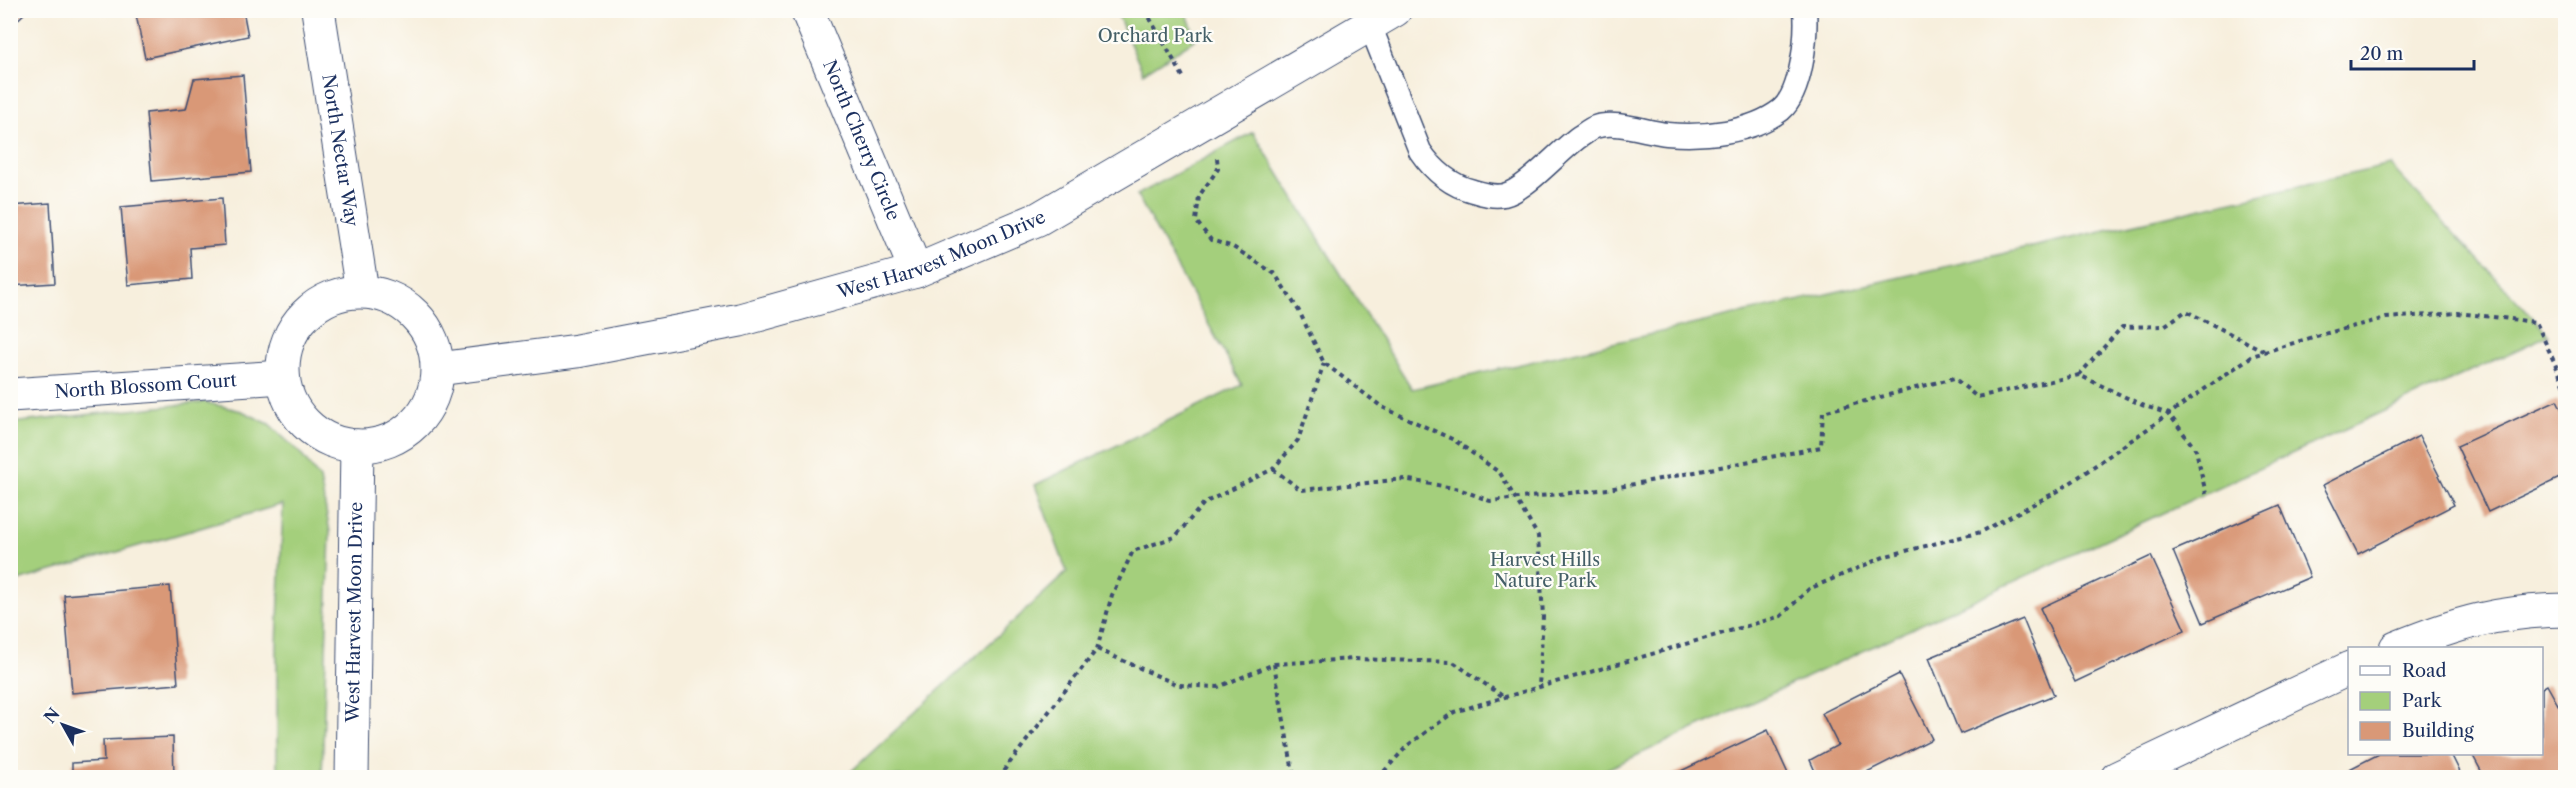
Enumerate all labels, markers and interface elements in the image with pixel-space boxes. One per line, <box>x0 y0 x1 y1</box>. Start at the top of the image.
park label: Orchard Park <box>1098 25 1214 47</box>
scale bar <box>2351 33 2474 71</box>
text: 20 m <box>2360 43 2404 65</box>
street label: North Cherry Circle <box>818 57 905 224</box>
street label: North Nectar Way <box>317 73 363 229</box>
street label: West Harvest Moon Drive <box>834 206 1050 304</box>
street label: North Blossom Court <box>54 369 238 403</box>
street label: West Harvest Moon Drive <box>342 502 367 723</box>
park label: Harvest Hills Nature Park <box>1490 549 1600 592</box>
legend <box>2348 647 2543 755</box>
text: Road <box>2402 660 2447 682</box>
text: Park <box>2402 690 2443 712</box>
north arrow <box>33 695 93 755</box>
text: N <box>39 704 64 727</box>
text: Building <box>2402 720 2474 742</box>

